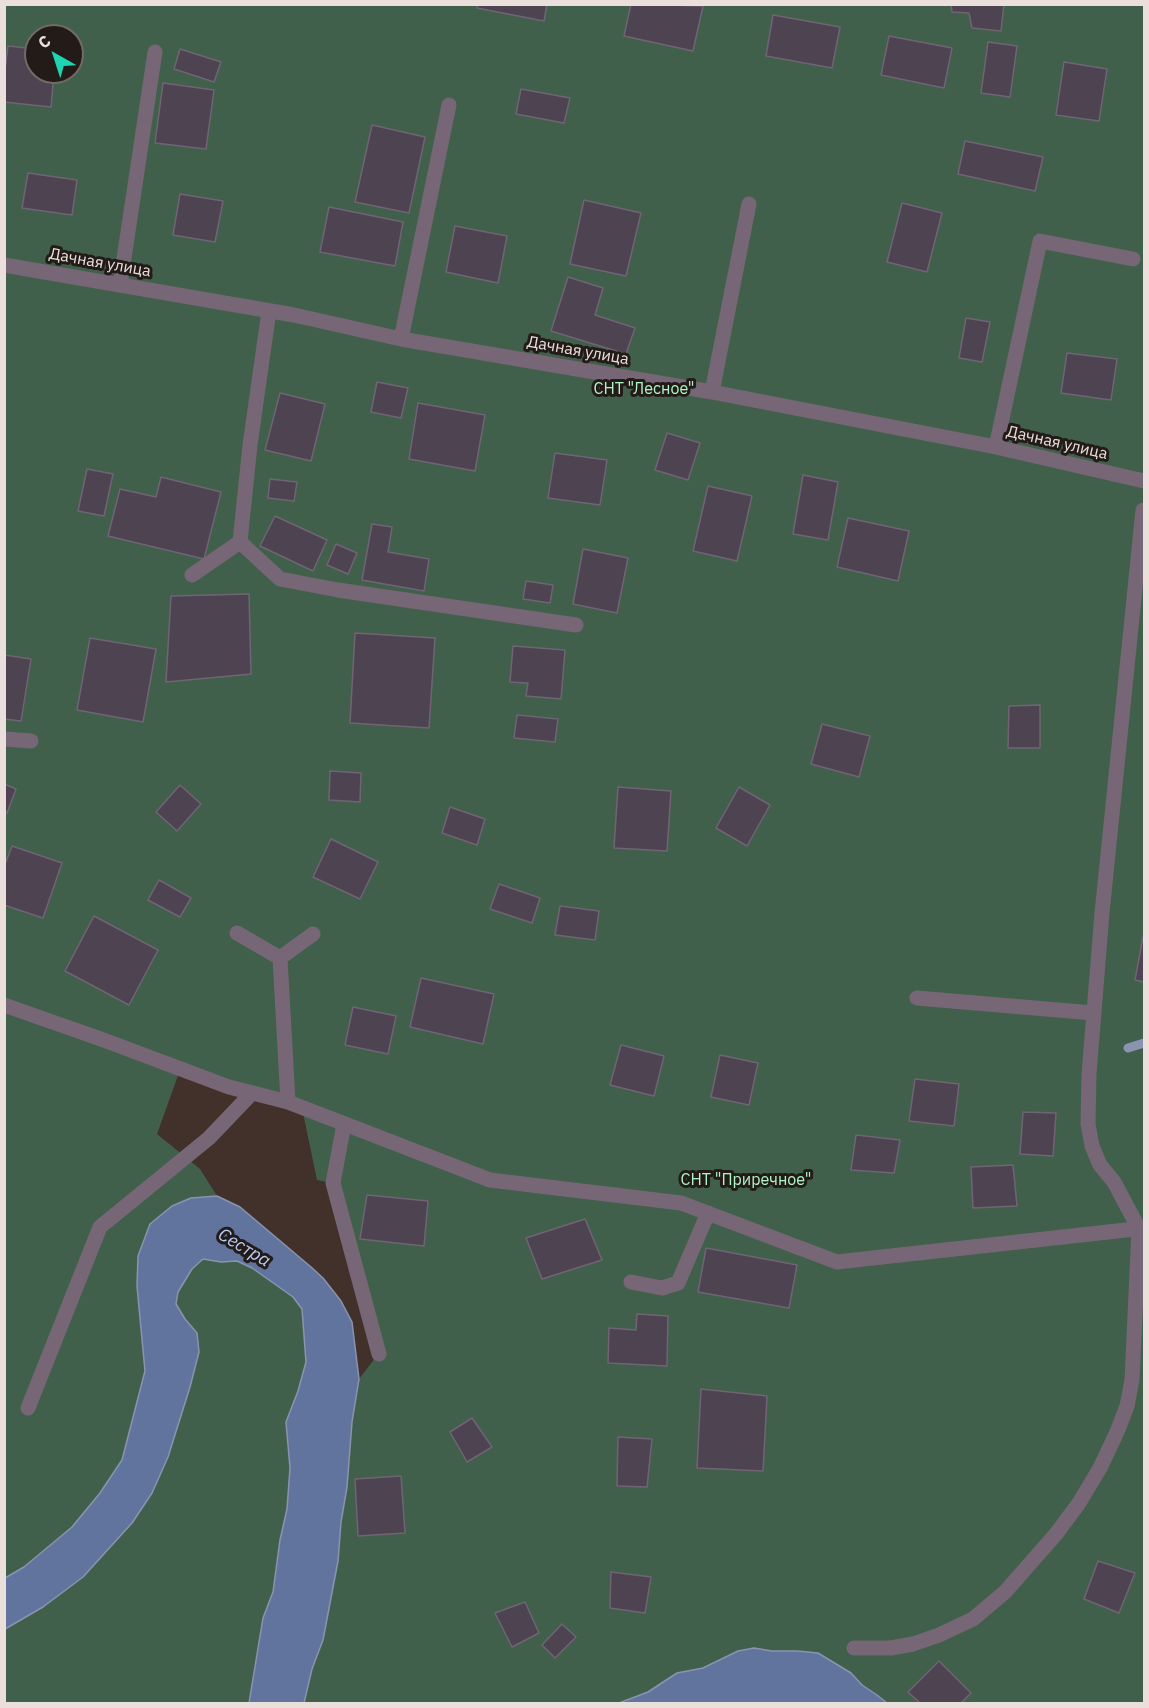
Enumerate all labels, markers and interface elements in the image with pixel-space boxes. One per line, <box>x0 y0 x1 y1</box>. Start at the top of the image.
north arrow <box>24 24 84 84</box>
text: С <box>34 31 54 53</box>
street label: Дачная улица <box>48 245 152 281</box>
street label: Дачная улица <box>526 333 630 369</box>
park label: СНТ "Лесное" <box>593 379 695 399</box>
street label: Дачная улица <box>1005 422 1109 464</box>
park label: СНТ "Приречное" <box>681 1170 811 1190</box>
water label: Сестра <box>214 1224 274 1272</box>

